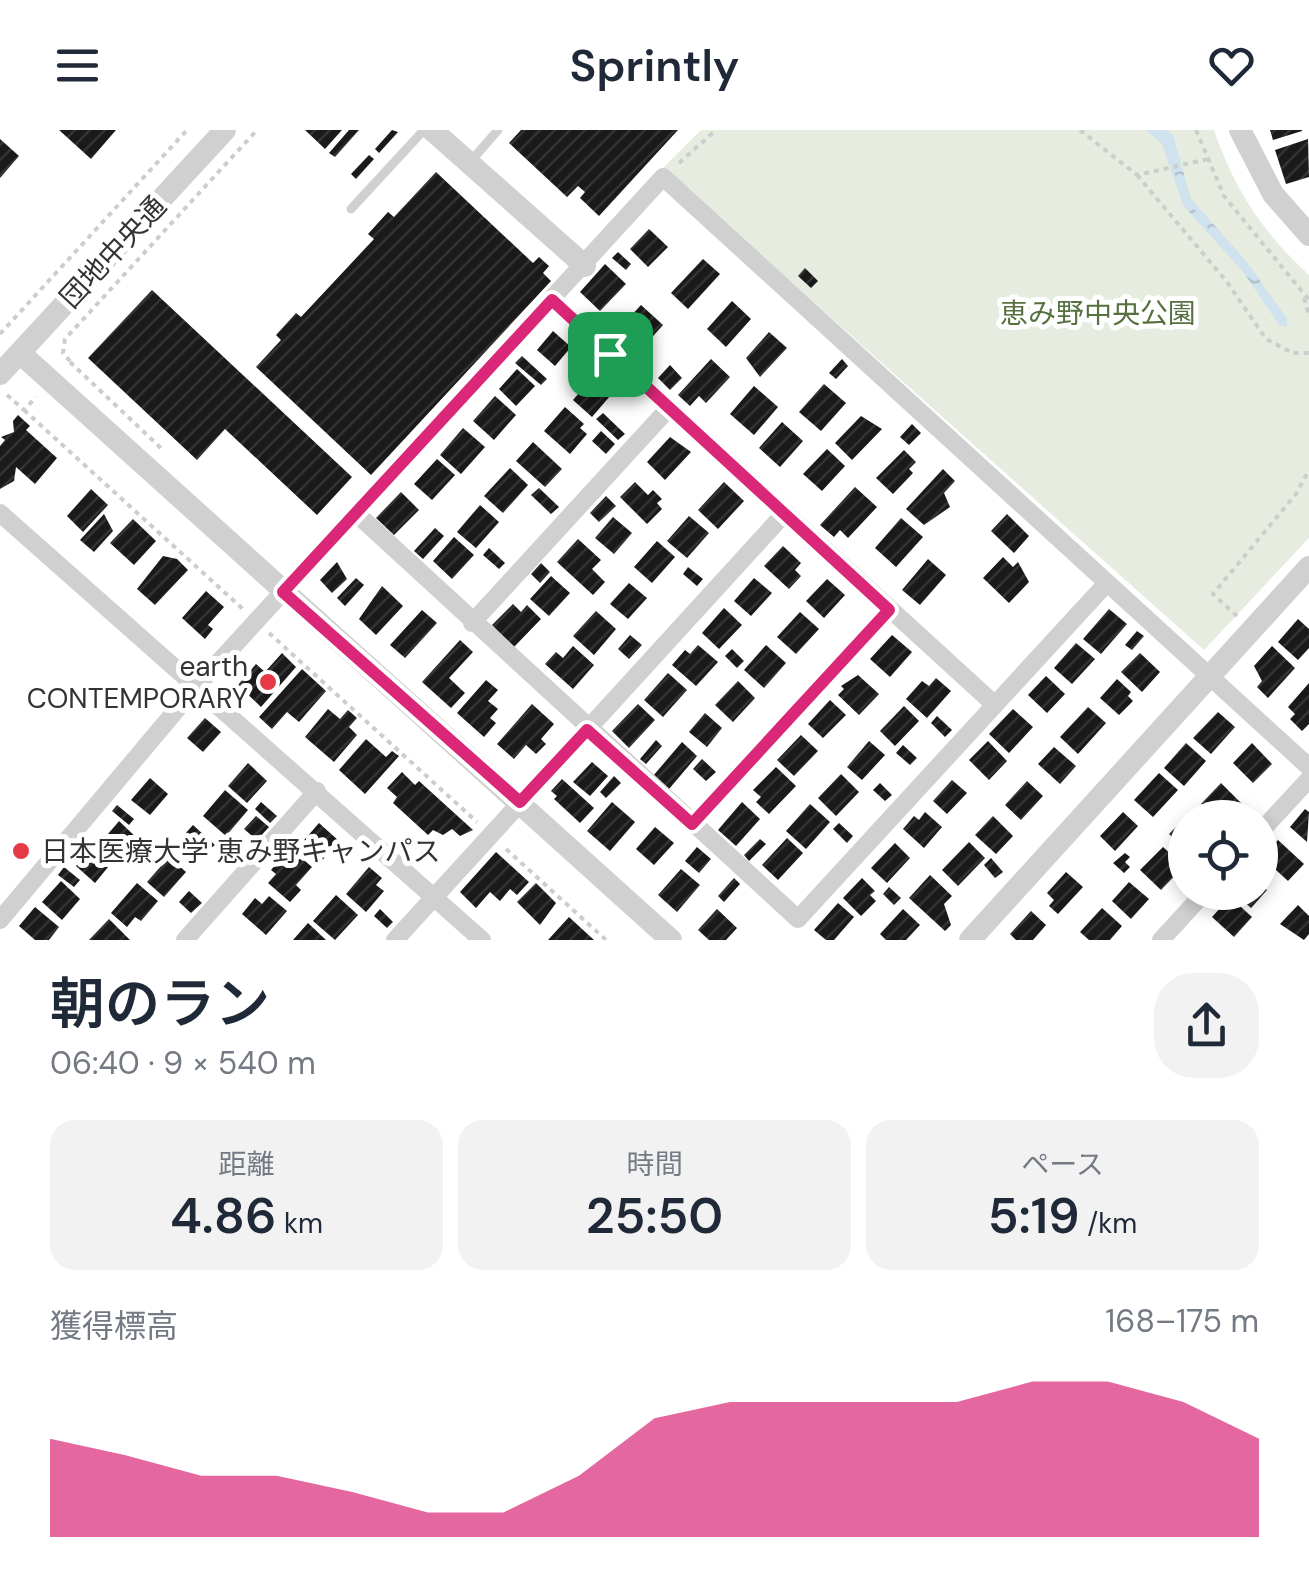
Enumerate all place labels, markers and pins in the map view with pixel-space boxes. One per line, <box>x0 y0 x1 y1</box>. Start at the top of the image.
pin <box>568 312 653 397</box>
place label: earth CONTEMPORARY <box>27 648 248 717</box>
marker: earth CONTEMPORARY <box>257 671 279 693</box>
place label: 日本医療大学 恵み野キャンパス <box>41 833 440 870</box>
marker: 日本医療大学 恵み野キャンパス <box>10 840 32 862</box>

